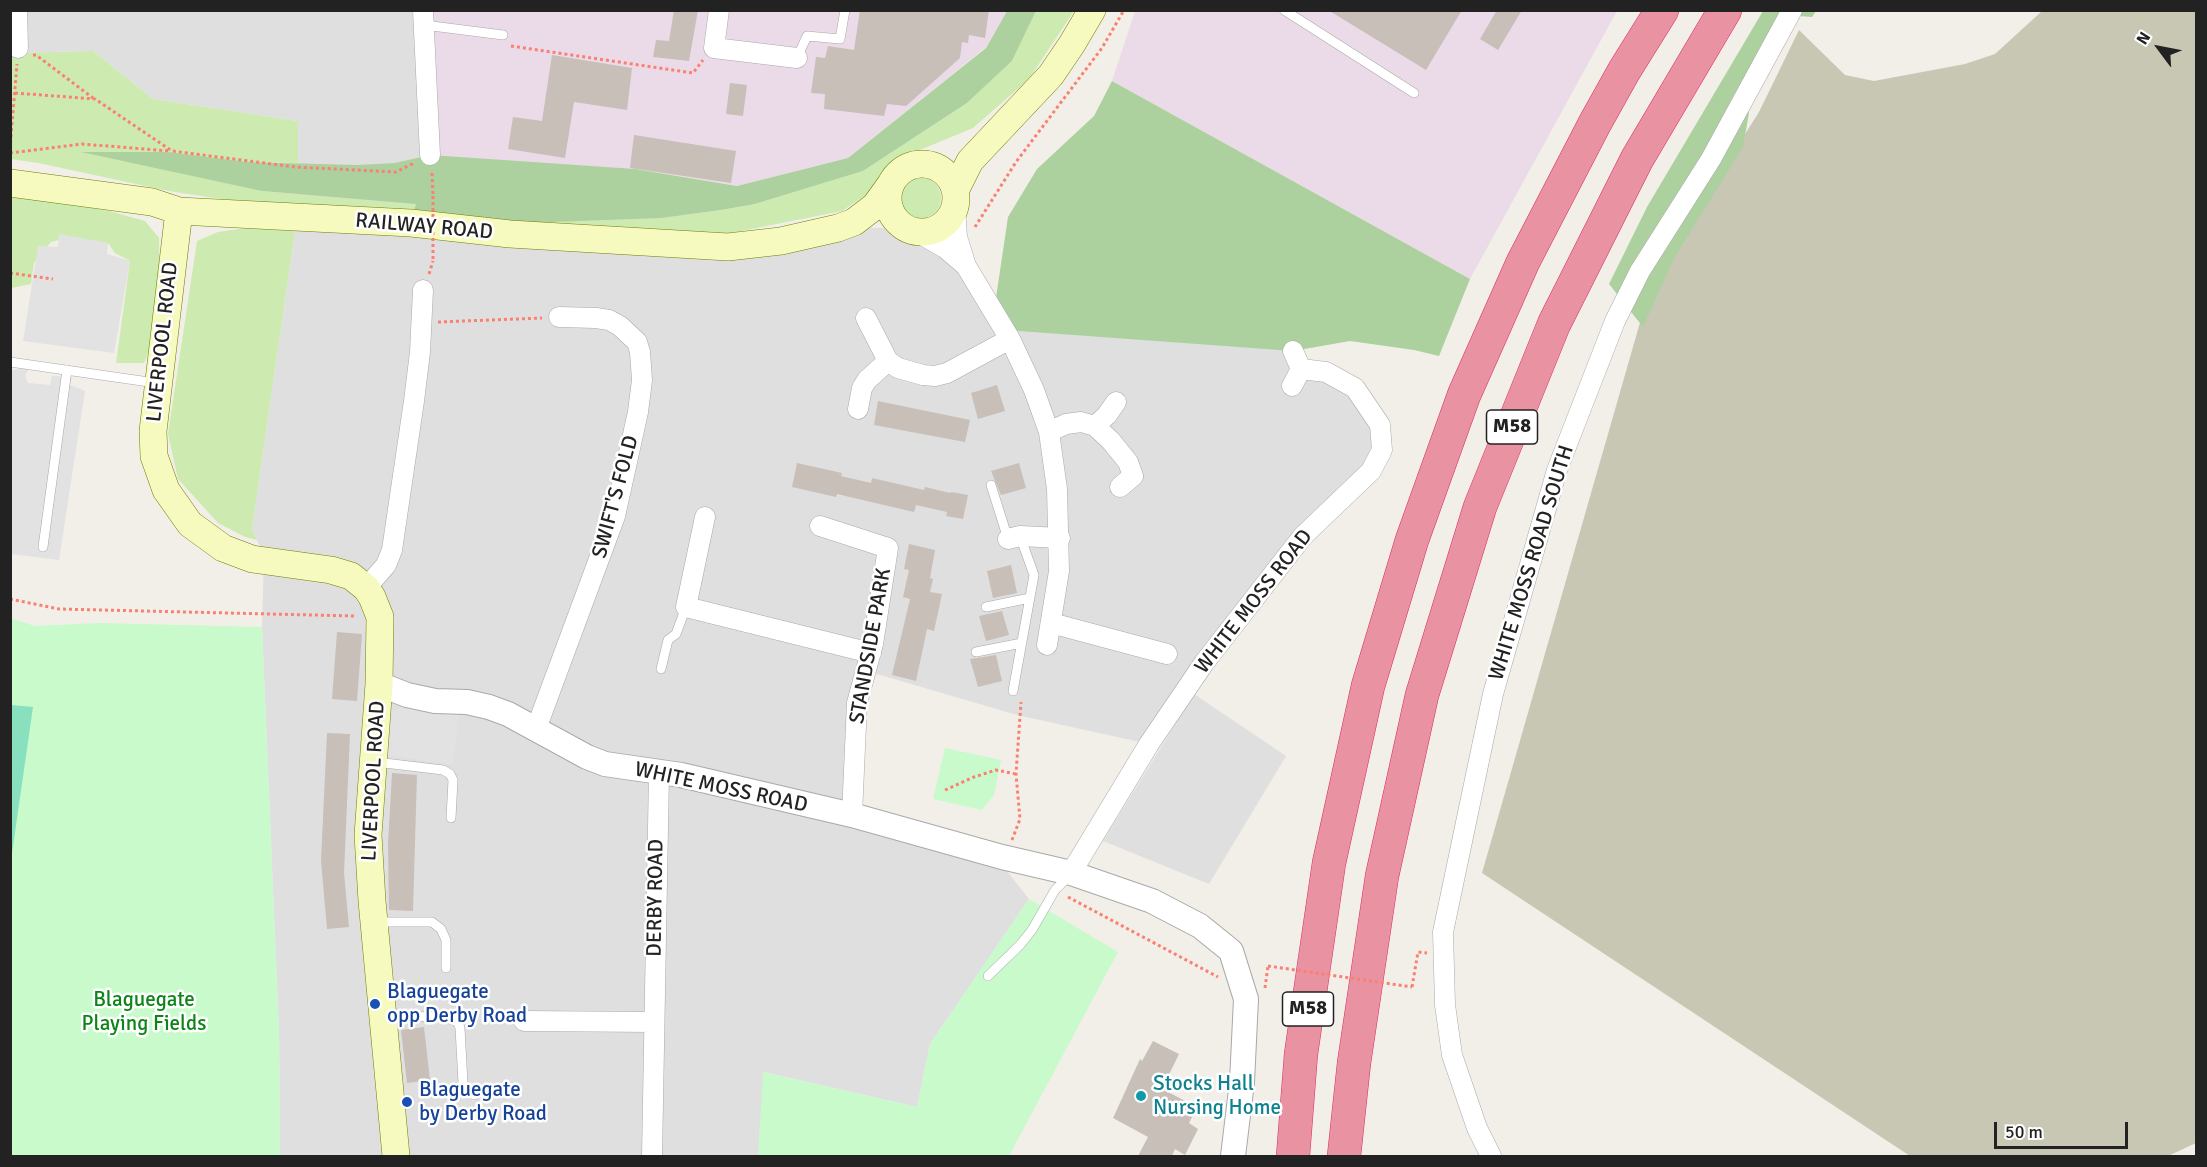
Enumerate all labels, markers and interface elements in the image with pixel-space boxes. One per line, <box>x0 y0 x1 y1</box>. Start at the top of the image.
north arrow <box>2129 18 2189 78</box>
text: N <box>2132 28 2155 48</box>
street label: RAILWAY ROAD <box>354 208 494 246</box>
street label: LIVERPOOL ROAD <box>142 261 184 423</box>
road number: M58 <box>1486 410 1538 444</box>
street label: SWIFT'S FOLD <box>588 433 644 561</box>
street label: WHITE MOSS ROAD SOUTH <box>1484 442 1580 684</box>
street label: WHITE MOSS ROAD <box>1190 525 1318 679</box>
street label: STANDSIDE PARK <box>845 566 897 726</box>
street label: LIVERPOOL ROAD <box>357 700 391 862</box>
street label: WHITE MOSS ROAD <box>632 757 810 819</box>
street label: DERBY ROAD <box>642 839 670 957</box>
place label: Blaguegate opp Derby Road <box>387 979 527 1029</box>
park label: Blaguegate Playing Fields <box>82 987 206 1037</box>
road number: M58 <box>1282 992 1334 1026</box>
marker: Blaguegate opp Derby Road <box>368 997 382 1011</box>
place label: Stocks Hall Nursing Home <box>1153 1071 1281 1121</box>
place label: Blaguegate by Derby Road <box>419 1077 547 1127</box>
marker: Stocks Hall Nursing Home <box>1134 1089 1148 1103</box>
marker: Blaguegate by Derby Road <box>400 1095 414 1109</box>
scale bar <box>1997 1110 2130 1148</box>
text: 50 m <box>2005 1121 2043 1143</box>

